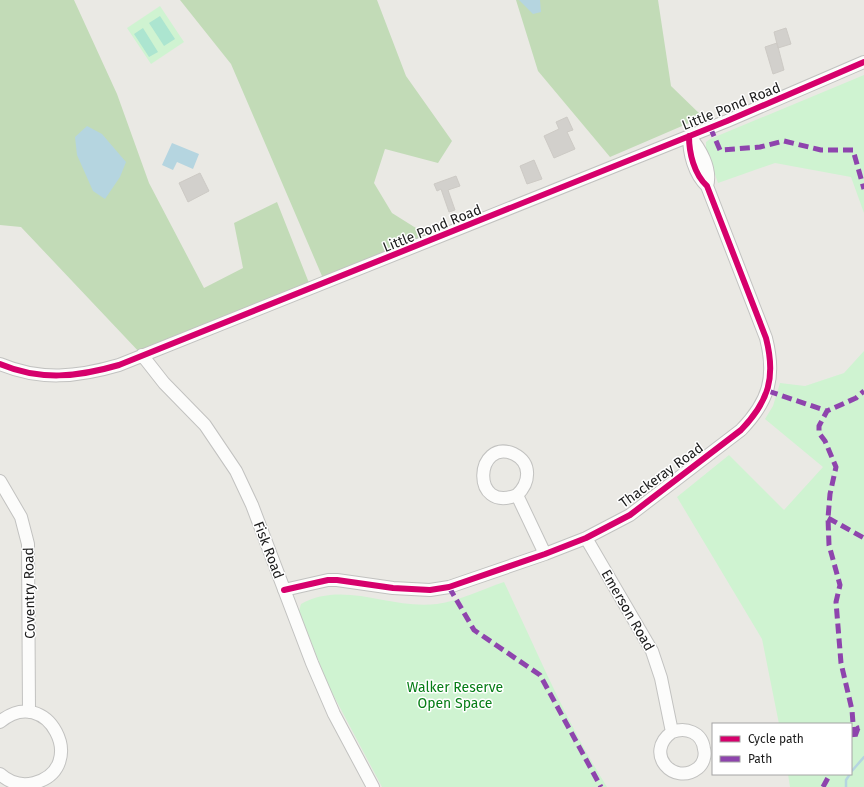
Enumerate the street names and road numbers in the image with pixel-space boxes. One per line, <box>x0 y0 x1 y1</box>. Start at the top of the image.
street label: Little Pond Road <box>679 79 783 134</box>
street label: Little Pond Road <box>380 201 484 256</box>
street label: Thackeray Road <box>616 439 707 512</box>
street label: Fisk Road <box>250 519 287 581</box>
street label: Coventry Road <box>20 547 39 639</box>
street label: Emerson Road <box>597 567 658 654</box>

